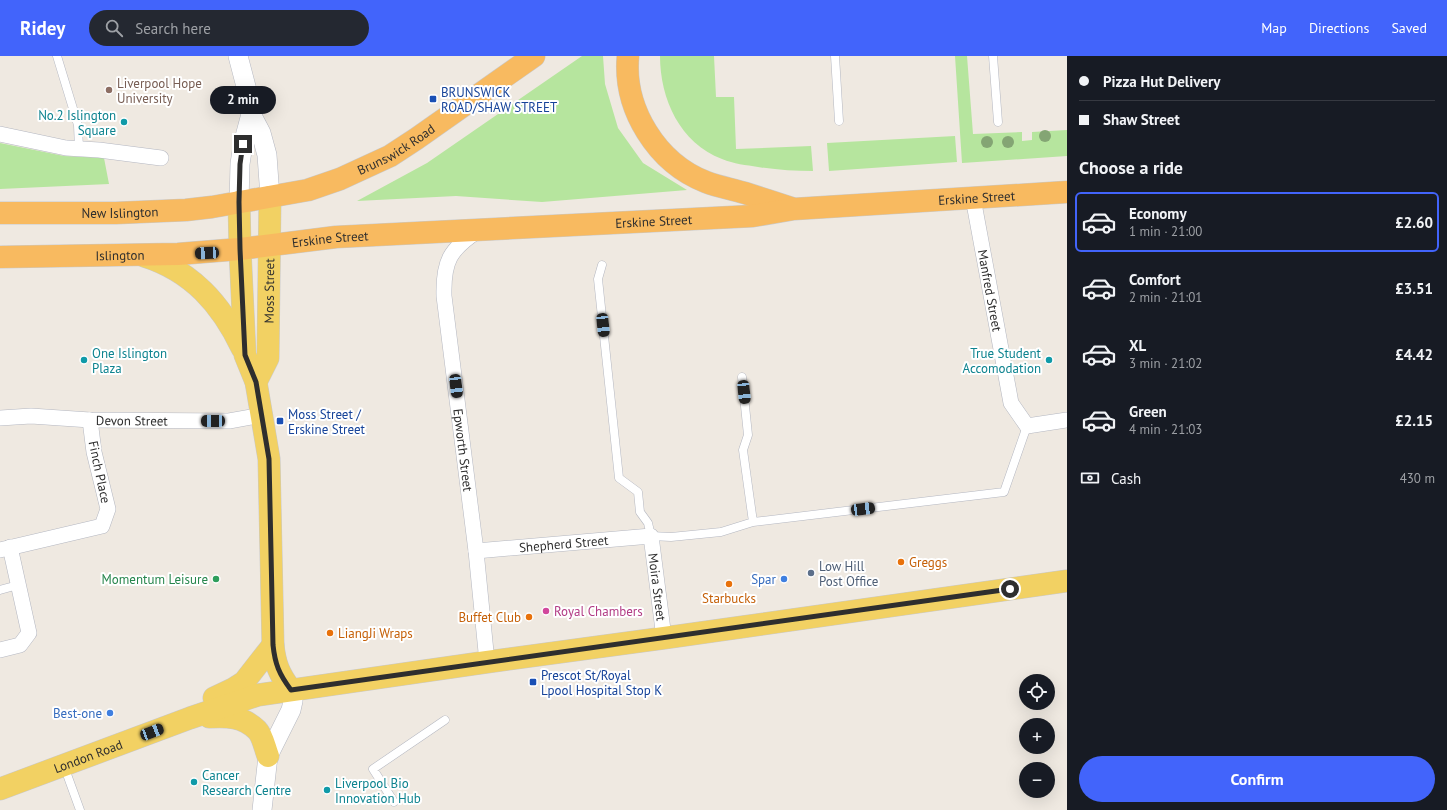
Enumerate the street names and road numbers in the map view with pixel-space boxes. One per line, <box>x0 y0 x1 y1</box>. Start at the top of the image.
street label: Brunswick Road <box>355 120 438 179</box>
street label: Erskine Street <box>938 187 1016 209</box>
street label: New Islington <box>82 203 159 222</box>
street label: Erskine Street <box>615 211 693 232</box>
street label: Erskine Street <box>291 227 370 251</box>
street label: Islington <box>95 247 145 264</box>
street label: Manfred Street <box>974 248 1006 333</box>
street label: Moss Street <box>260 258 278 323</box>
street label: Epworth Street <box>449 408 477 493</box>
street label: Devon Street <box>96 412 168 430</box>
street label: Finch Place <box>85 439 114 505</box>
street label: Shepherd Street <box>518 532 610 556</box>
street label: Moira Street <box>644 552 670 623</box>
street label: London Road <box>51 736 125 777</box>

